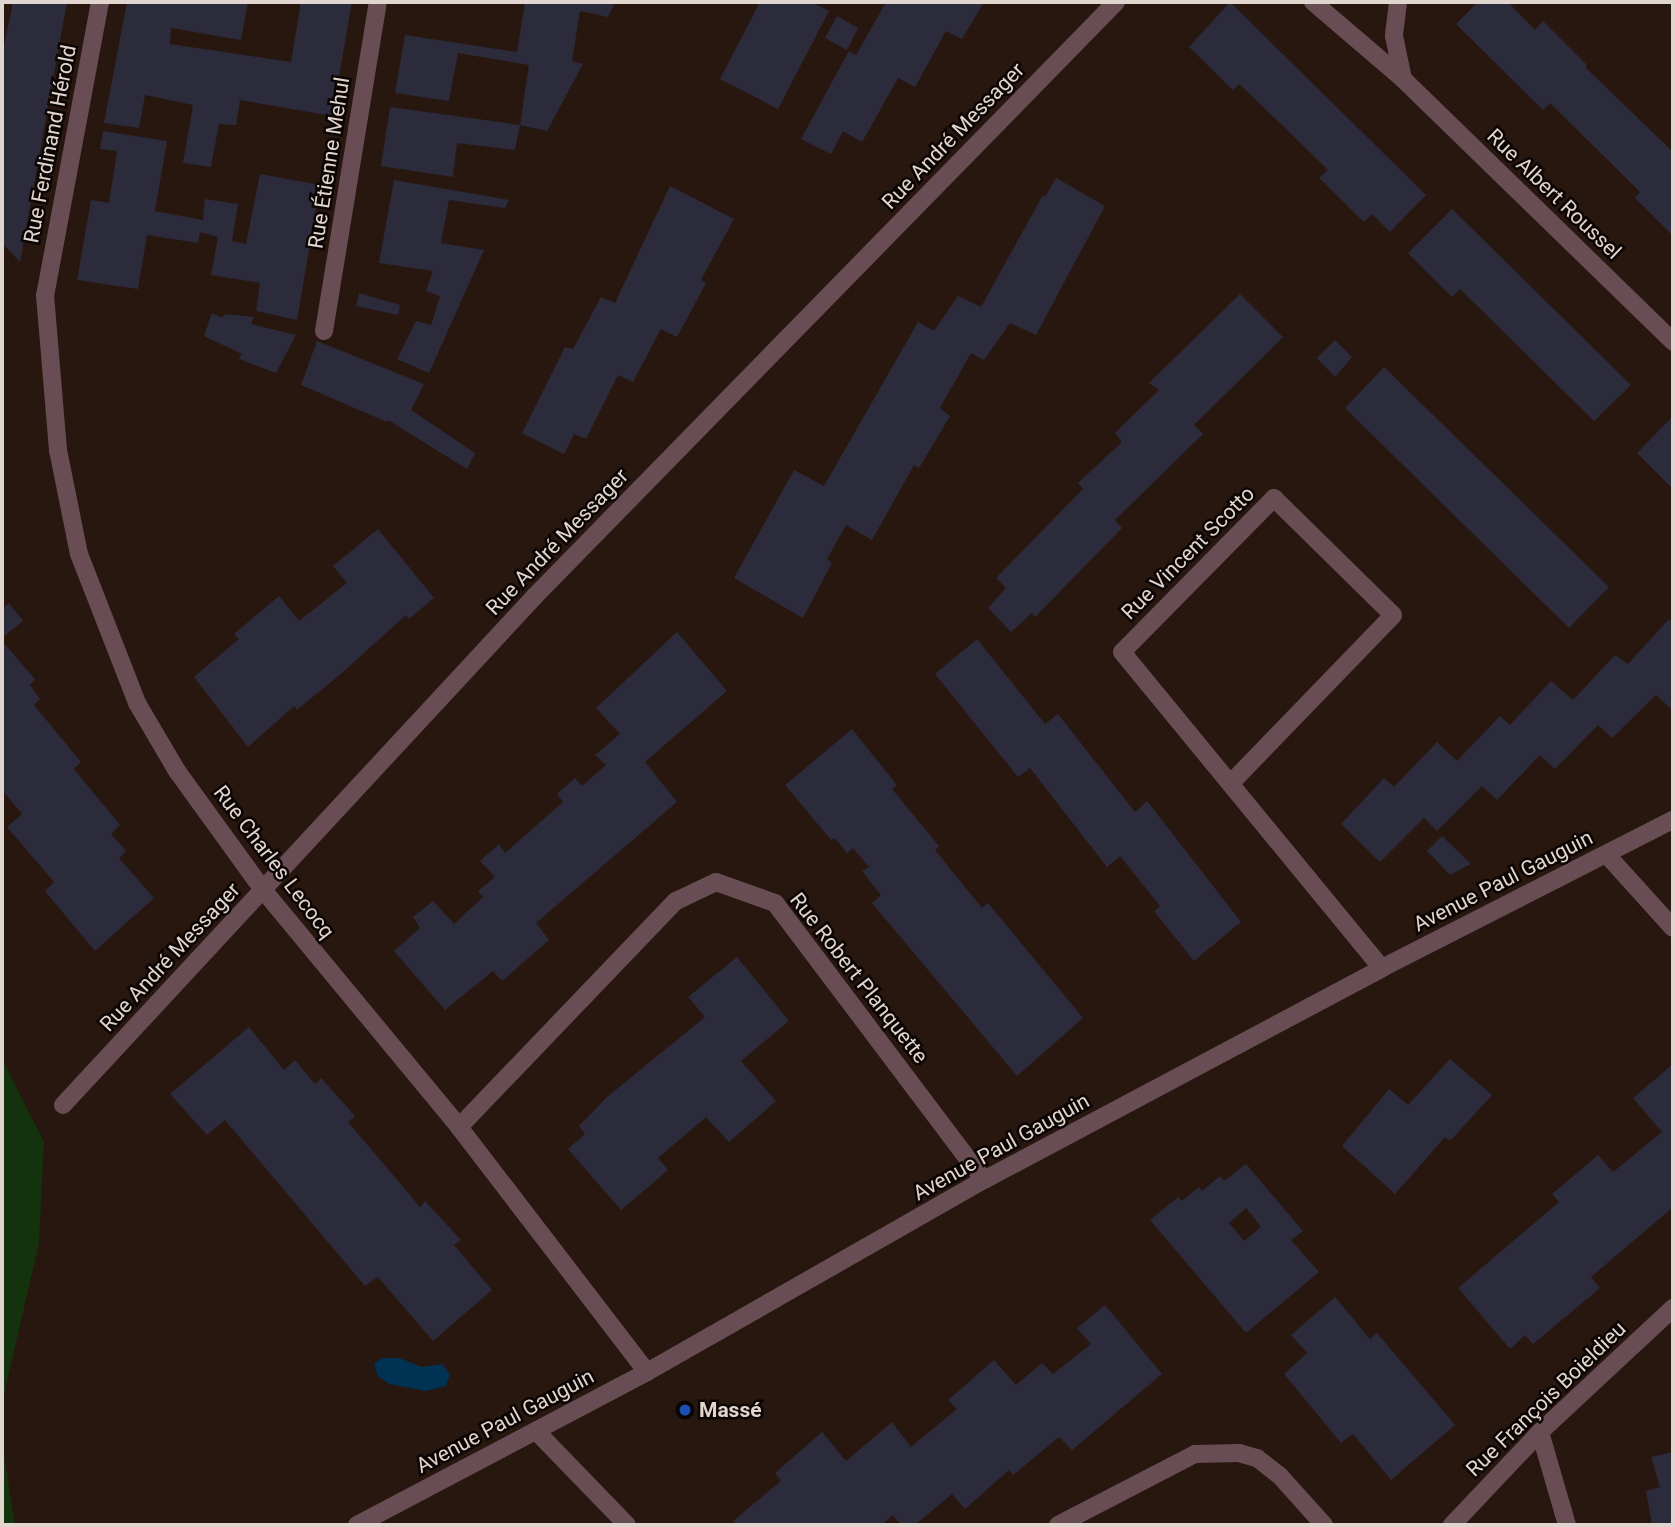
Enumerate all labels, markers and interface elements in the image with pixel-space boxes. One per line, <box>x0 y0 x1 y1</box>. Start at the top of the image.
street label: Rue Ferdinand Hérold <box>18 43 82 245</box>
street label: Rue André Messager <box>877 58 1029 214</box>
street label: Rue Étienne Mehul <box>303 76 355 250</box>
street label: Rue Albert Roussel <box>1482 124 1626 264</box>
street label: Rue André Messager <box>481 464 633 620</box>
street label: Rue Vincent Scotto <box>1116 481 1260 625</box>
street label: Rue Charles Lecocq <box>208 780 340 944</box>
street label: Avenue Paul Gauguin <box>1409 825 1597 937</box>
street label: Rue André Messager <box>95 878 245 1036</box>
street label: Rue Robert Planquette <box>785 888 933 1068</box>
street label: Avenue Paul Gauguin <box>908 1088 1094 1206</box>
street label: Rue François Boieldieu <box>1461 1316 1631 1482</box>
street label: Avenue Paul Gauguin <box>412 1363 598 1479</box>
place label: Massé <box>699 1397 762 1423</box>
marker: Massé <box>677 1402 693 1418</box>

